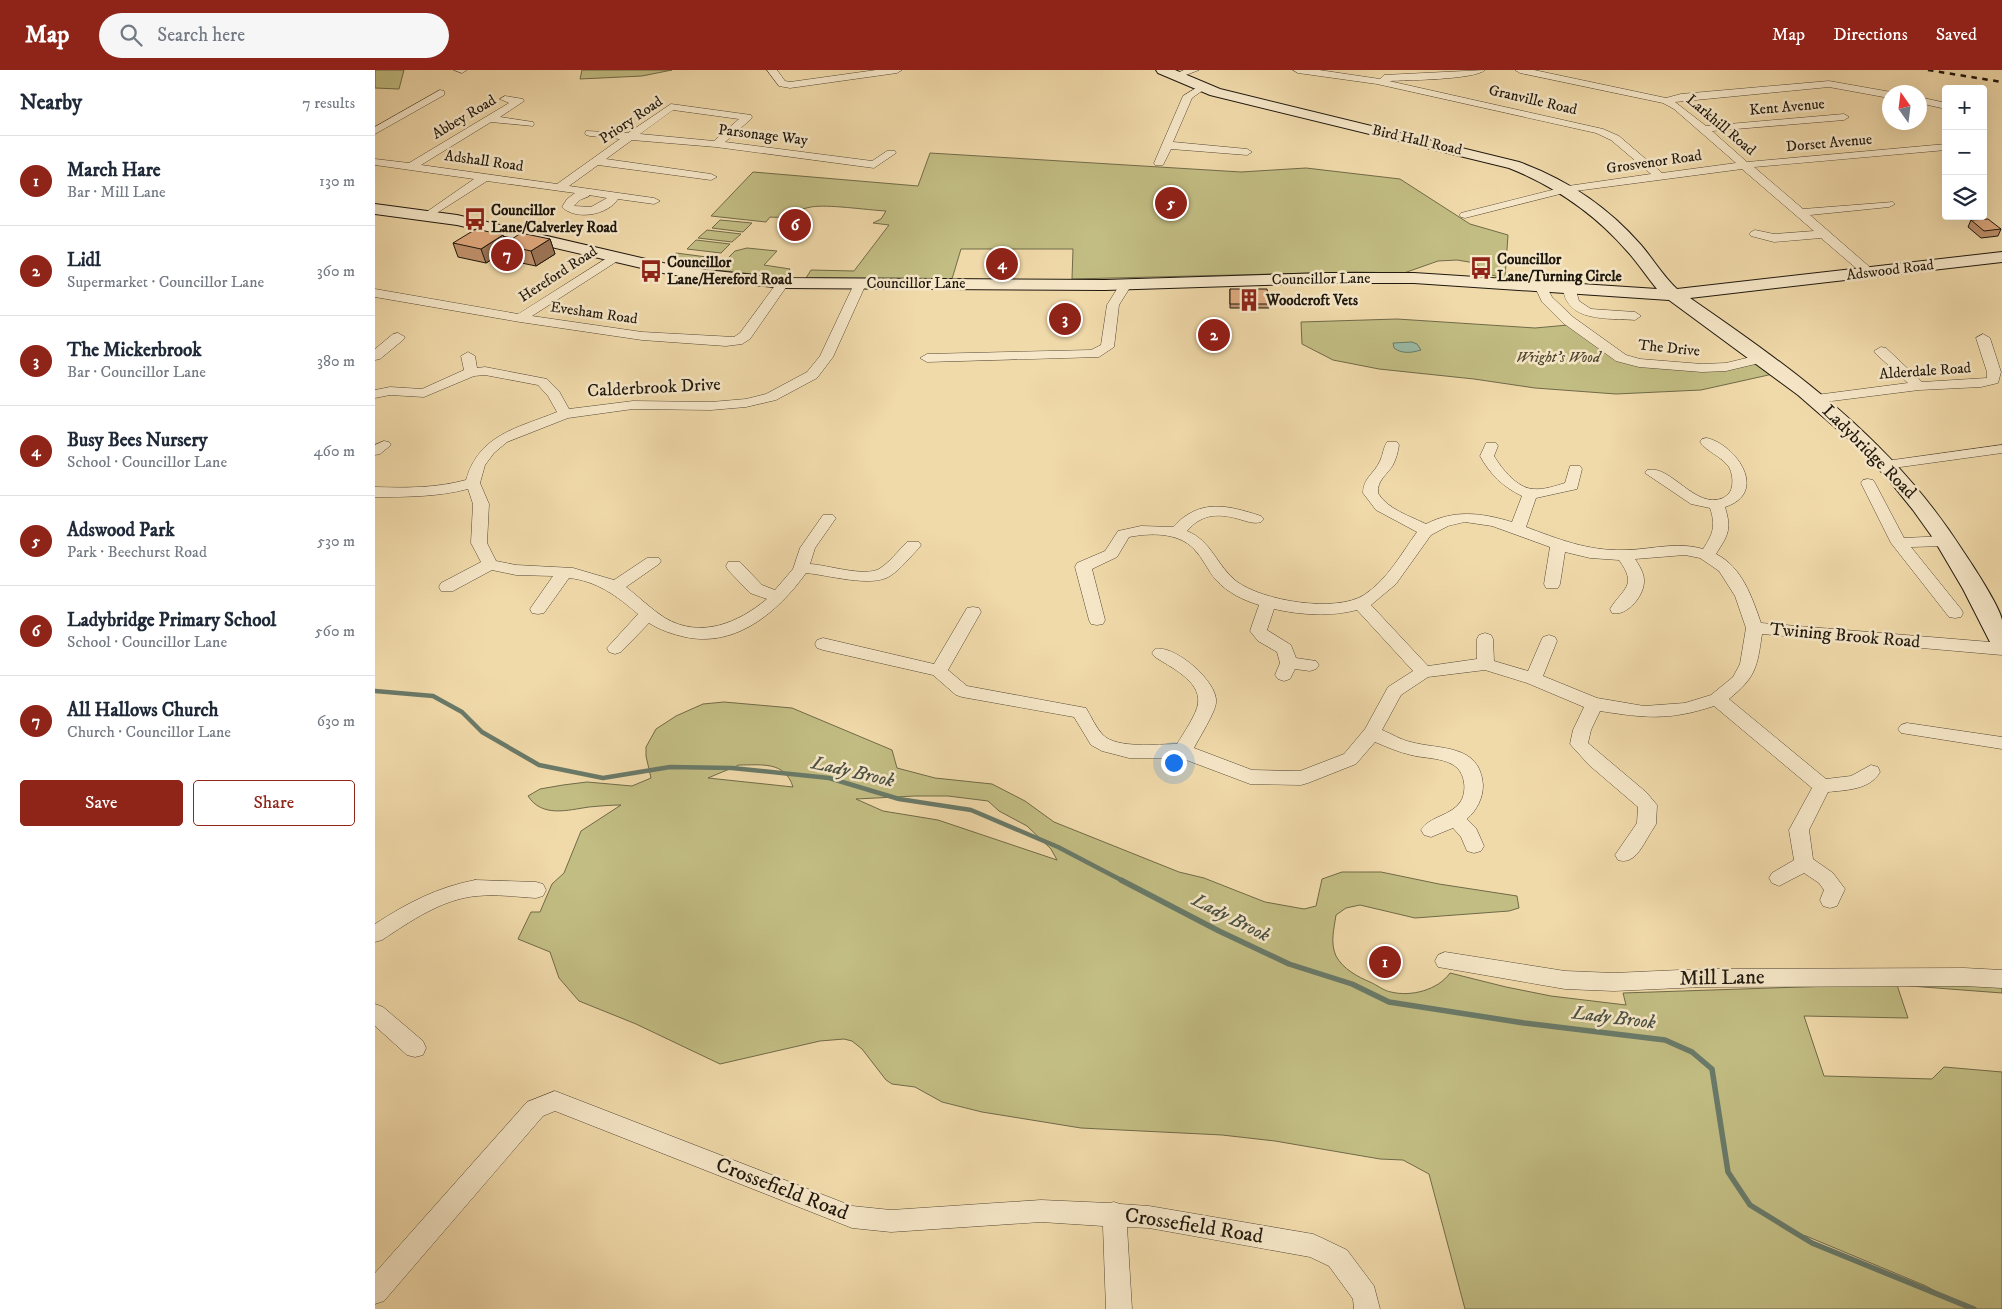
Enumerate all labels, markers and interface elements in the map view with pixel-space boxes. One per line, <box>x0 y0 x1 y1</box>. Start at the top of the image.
search box <box>99 13 449 58</box>
text: Map <box>25 20 69 50</box>
icon: search <box>117 21 145 49</box>
text: Search here <box>157 24 245 47</box>
text: Map <box>1772 24 1805 46</box>
text: Directions <box>1833 24 1908 46</box>
text: Saved <box>1936 24 1977 46</box>
street label: Granville Road <box>1487 81 1580 120</box>
north arrow <box>1882 85 1927 130</box>
map controls <box>1942 85 1987 220</box>
button: + <box>1942 85 1987 130</box>
text: Nearby <box>20 90 82 116</box>
street label: Abbey Road <box>429 90 500 143</box>
street label: Larkhill Road <box>1682 90 1760 160</box>
street label: Priory Road <box>596 92 667 148</box>
text: 7 results <box>302 93 355 113</box>
street label: Kent Avenue <box>1749 94 1825 120</box>
street label: Parsonage Way <box>717 120 810 150</box>
street label: Bird Hall Road <box>1370 120 1464 160</box>
street label: Dorset Avenue <box>1785 130 1873 156</box>
button: − <box>1942 130 1987 175</box>
street label: Adshall Road <box>443 146 525 176</box>
street label: Grosvenor Road <box>1605 146 1703 178</box>
text: March Hare <box>67 159 161 182</box>
text: 1 <box>33 171 39 191</box>
text: 130 m <box>319 171 355 191</box>
button: layers <box>1942 175 1987 220</box>
text: Bar · Mill Lane <box>67 182 166 202</box>
pin: 5 <box>1155 184 1187 222</box>
place label: Councillor Lane/Calverley Road <box>491 201 618 237</box>
bus stop icon: Councillor Lane/Calverley Road <box>462 206 488 232</box>
pin: 6 <box>779 206 811 244</box>
pin: 7 <box>491 236 523 274</box>
street label: Hereford Road <box>515 241 601 306</box>
pin: 4 <box>986 245 1018 283</box>
text: Lidl <box>67 249 101 272</box>
place label: Councillor Lane/Turning Circle <box>1497 250 1623 286</box>
place label: Councillor Lane/Hereford Road <box>667 253 792 289</box>
bus stop icon: Councillor Lane/Turning Circle <box>1468 255 1494 281</box>
street label: Adswood Road <box>1845 255 1935 285</box>
bus stop icon: Councillor Lane/Hereford Road <box>638 258 664 284</box>
text: 2 <box>32 261 40 281</box>
text: 360 m <box>317 261 355 281</box>
street label: Councillor Lane <box>1271 269 1371 289</box>
text: Supermarket · Councillor Lane <box>67 272 264 292</box>
street label: Councillor Lane <box>867 274 965 293</box>
building icon: Woodcroft Vets <box>1236 287 1262 313</box>
place label: Woodcroft Vets <box>1265 291 1358 310</box>
street label: Evesham Road <box>549 297 639 329</box>
pin: 3 <box>1049 300 1081 338</box>
pin: 2 <box>1198 316 1230 354</box>
street label: The Drive <box>1637 335 1701 361</box>
text: The Mickerbrook <box>67 339 202 362</box>
park label: Wright's Wood <box>1516 348 1603 367</box>
text: 3 <box>33 351 39 371</box>
text: 380 m <box>317 351 355 371</box>
street label: Alderdale Road <box>1878 358 1972 384</box>
text: Bar · Councillor Lane <box>67 362 206 382</box>
street label: Calderbrook Drive <box>587 374 721 402</box>
street label: Ladybridge Road <box>1817 400 1921 504</box>
text: Busy Bees Nursery <box>67 429 208 452</box>
text: 4 <box>31 441 41 461</box>
text: 460 m <box>313 441 355 461</box>
text: School · Councillor Lane <box>67 452 227 472</box>
text: Adswood Park <box>67 519 175 542</box>
text: 5 <box>32 531 40 551</box>
text: 530 m <box>317 531 355 551</box>
text: Park · Beechurst Road <box>67 542 207 562</box>
text: Ladybridge Primary School <box>67 609 276 632</box>
street label: Twining Brook Road <box>1769 618 1921 654</box>
text: 6 <box>32 621 40 641</box>
text: 560 m <box>315 621 355 641</box>
text: School · Councillor Lane <box>67 632 227 652</box>
text: All Hallows Church <box>67 699 219 722</box>
text: 7 <box>32 711 40 731</box>
text: 630 m <box>317 711 355 731</box>
text: Church · Councillor Lane <box>67 722 231 742</box>
your location <box>1161 750 1187 776</box>
water label: Lady Brook <box>809 751 897 793</box>
button: Save <box>20 780 183 826</box>
button: Share <box>193 780 355 826</box>
water label: Lady Brook <box>1187 888 1274 947</box>
pin: 1 <box>1369 943 1401 981</box>
street label: Mill Lane <box>1679 964 1765 992</box>
water label: Lady Brook <box>1570 1001 1657 1035</box>
street label: Crossefield Road <box>712 1152 852 1226</box>
street label: Crossefield Road <box>1123 1202 1266 1250</box>

